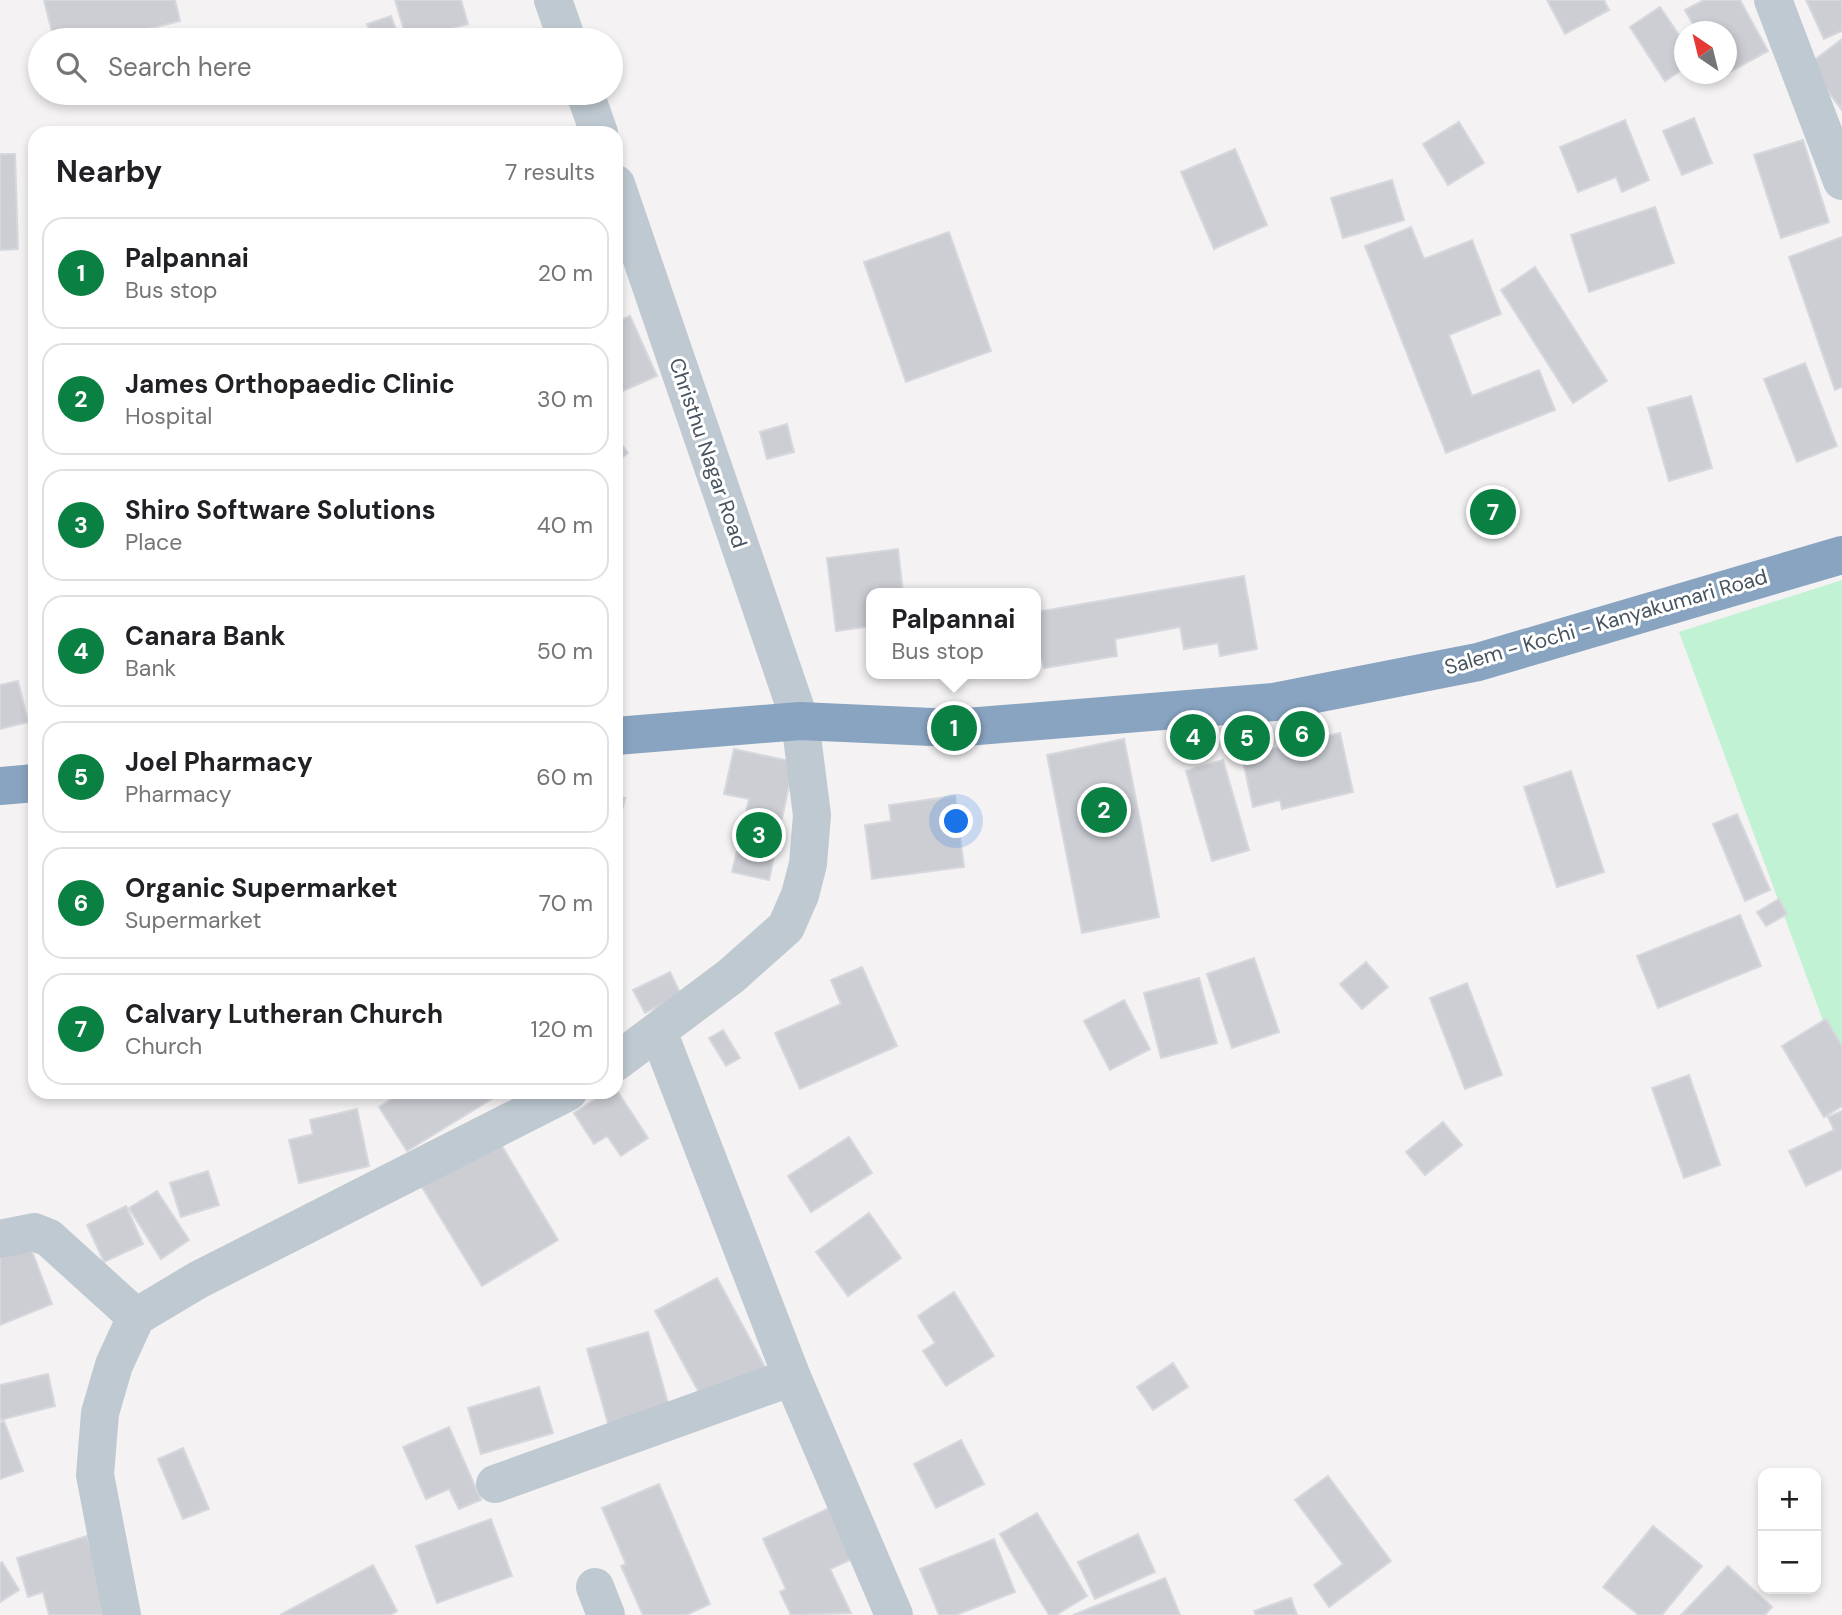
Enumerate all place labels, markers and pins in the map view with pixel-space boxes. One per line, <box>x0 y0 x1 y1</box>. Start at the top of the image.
pin: 7 <box>1470 486 1516 538</box>
pin: 1 <box>931 702 977 754</box>
pin: 6 <box>1279 708 1325 760</box>
pin: 4 <box>1170 711 1216 763</box>
pin: 5 <box>1224 712 1270 764</box>
pin: 2 <box>1081 784 1127 836</box>
pin: 3 <box>736 809 782 861</box>

